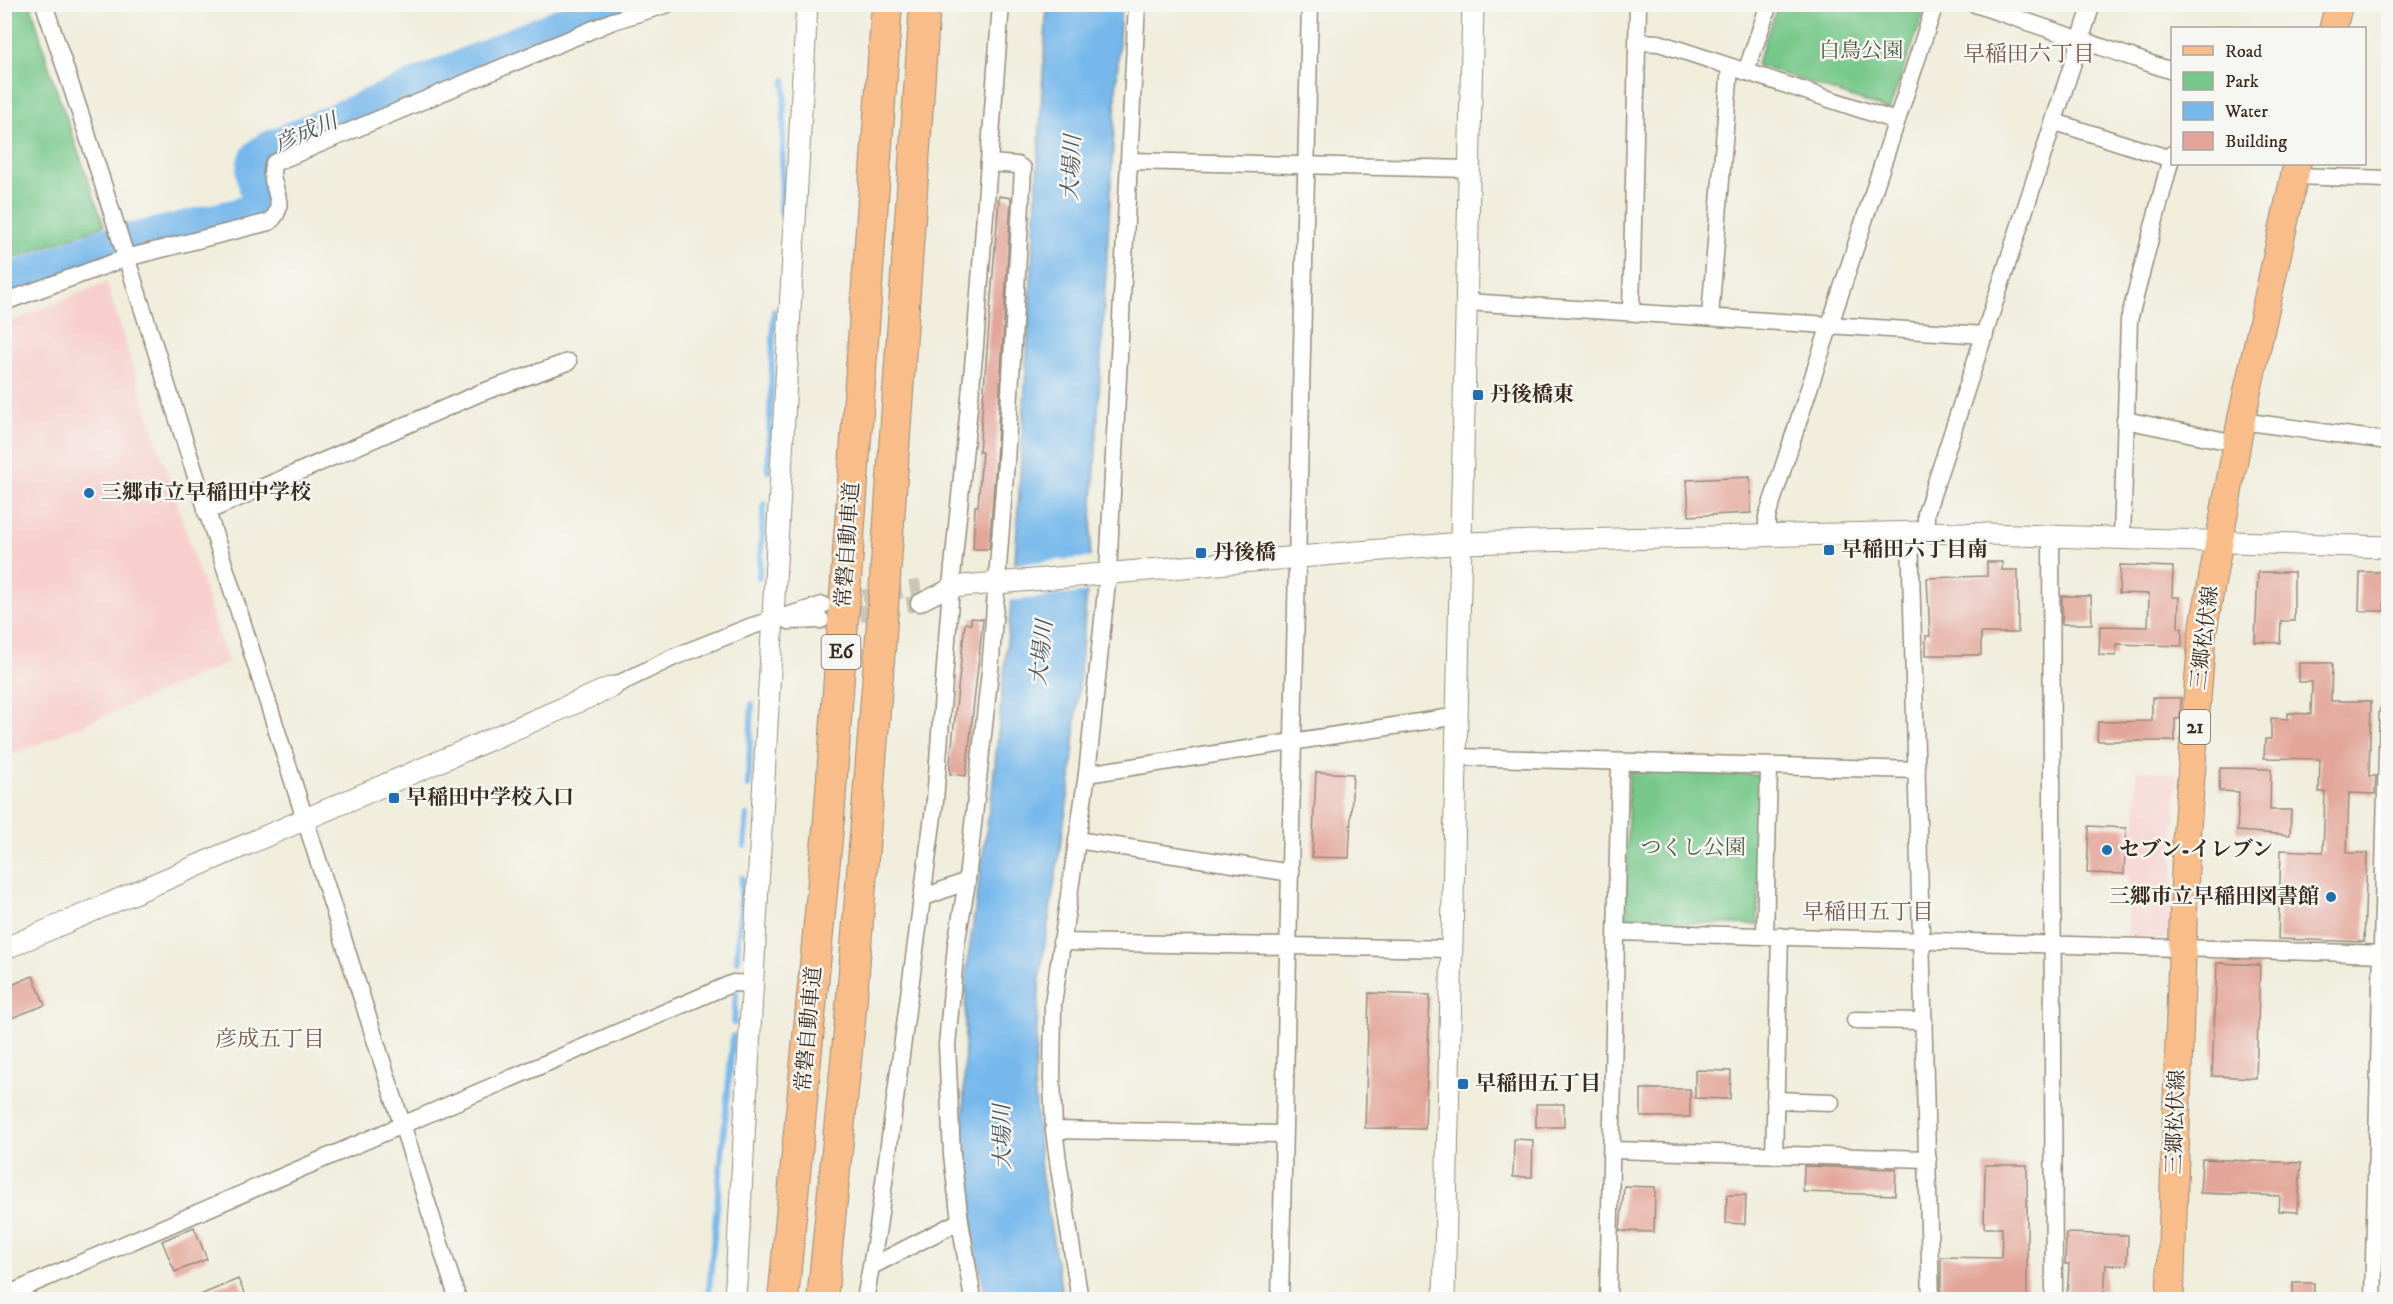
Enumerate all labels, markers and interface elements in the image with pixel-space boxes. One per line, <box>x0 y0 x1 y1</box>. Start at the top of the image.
legend <box>2171 27 2366 165</box>
park label: 白鳥公園 <box>1819 38 1903 64</box>
district label: 早稲田六丁目 <box>1963 41 2095 68</box>
text: Road <box>2225 41 2262 63</box>
text: Park <box>2225 71 2259 93</box>
text: Water <box>2224 101 2268 123</box>
water label: 彦成川 <box>270 107 343 158</box>
text: Building <box>2225 131 2287 153</box>
water label: 大場川 <box>1057 132 1087 202</box>
place label: 丹後橋東 <box>1490 382 1574 408</box>
marker: 丹後橋東 <box>1471 388 1485 402</box>
place label: 三郷市立早稲田中学校 <box>101 480 311 506</box>
street label: 常磐自動車道 <box>831 481 865 609</box>
marker: 三郷市立早稲田中学校 <box>82 486 96 500</box>
place label: 早稲田六丁目南 <box>1841 537 1988 563</box>
place label: 丹後橋 <box>1213 540 1276 566</box>
marker: 早稲田六丁目南 <box>1822 543 1836 557</box>
marker: 丹後橋 <box>1194 546 1208 560</box>
street label: 三郷松伏線 <box>2186 584 2224 692</box>
water label: 大場川 <box>1025 617 1059 687</box>
road number: E6 <box>822 635 860 669</box>
road number: 21 <box>2180 710 2210 744</box>
place label: 早稲田中学校入口 <box>406 785 574 811</box>
marker: 早稲田中学校入口 <box>387 791 401 805</box>
park label: つくし公園 <box>1641 835 1746 861</box>
place label: セブン-イレブン <box>2119 837 2273 863</box>
marker: セブン-イレブン <box>2100 843 2114 857</box>
place label: 三郷市立早稲田図書館 <box>2109 884 2319 910</box>
marker: 三郷市立早稲田図書館 <box>2324 890 2338 904</box>
district label: 早稲田五丁目 <box>1802 899 1934 926</box>
street label: 常磐自動車道 <box>791 965 827 1093</box>
district label: 彦成五丁目 <box>215 1026 325 1053</box>
street label: 三郷松伏線 <box>2161 1069 2191 1175</box>
place label: 早稲田五丁目 <box>1475 1071 1601 1097</box>
marker: 早稲田五丁目 <box>1456 1077 1470 1091</box>
water label: 大場川 <box>989 1102 1017 1170</box>

